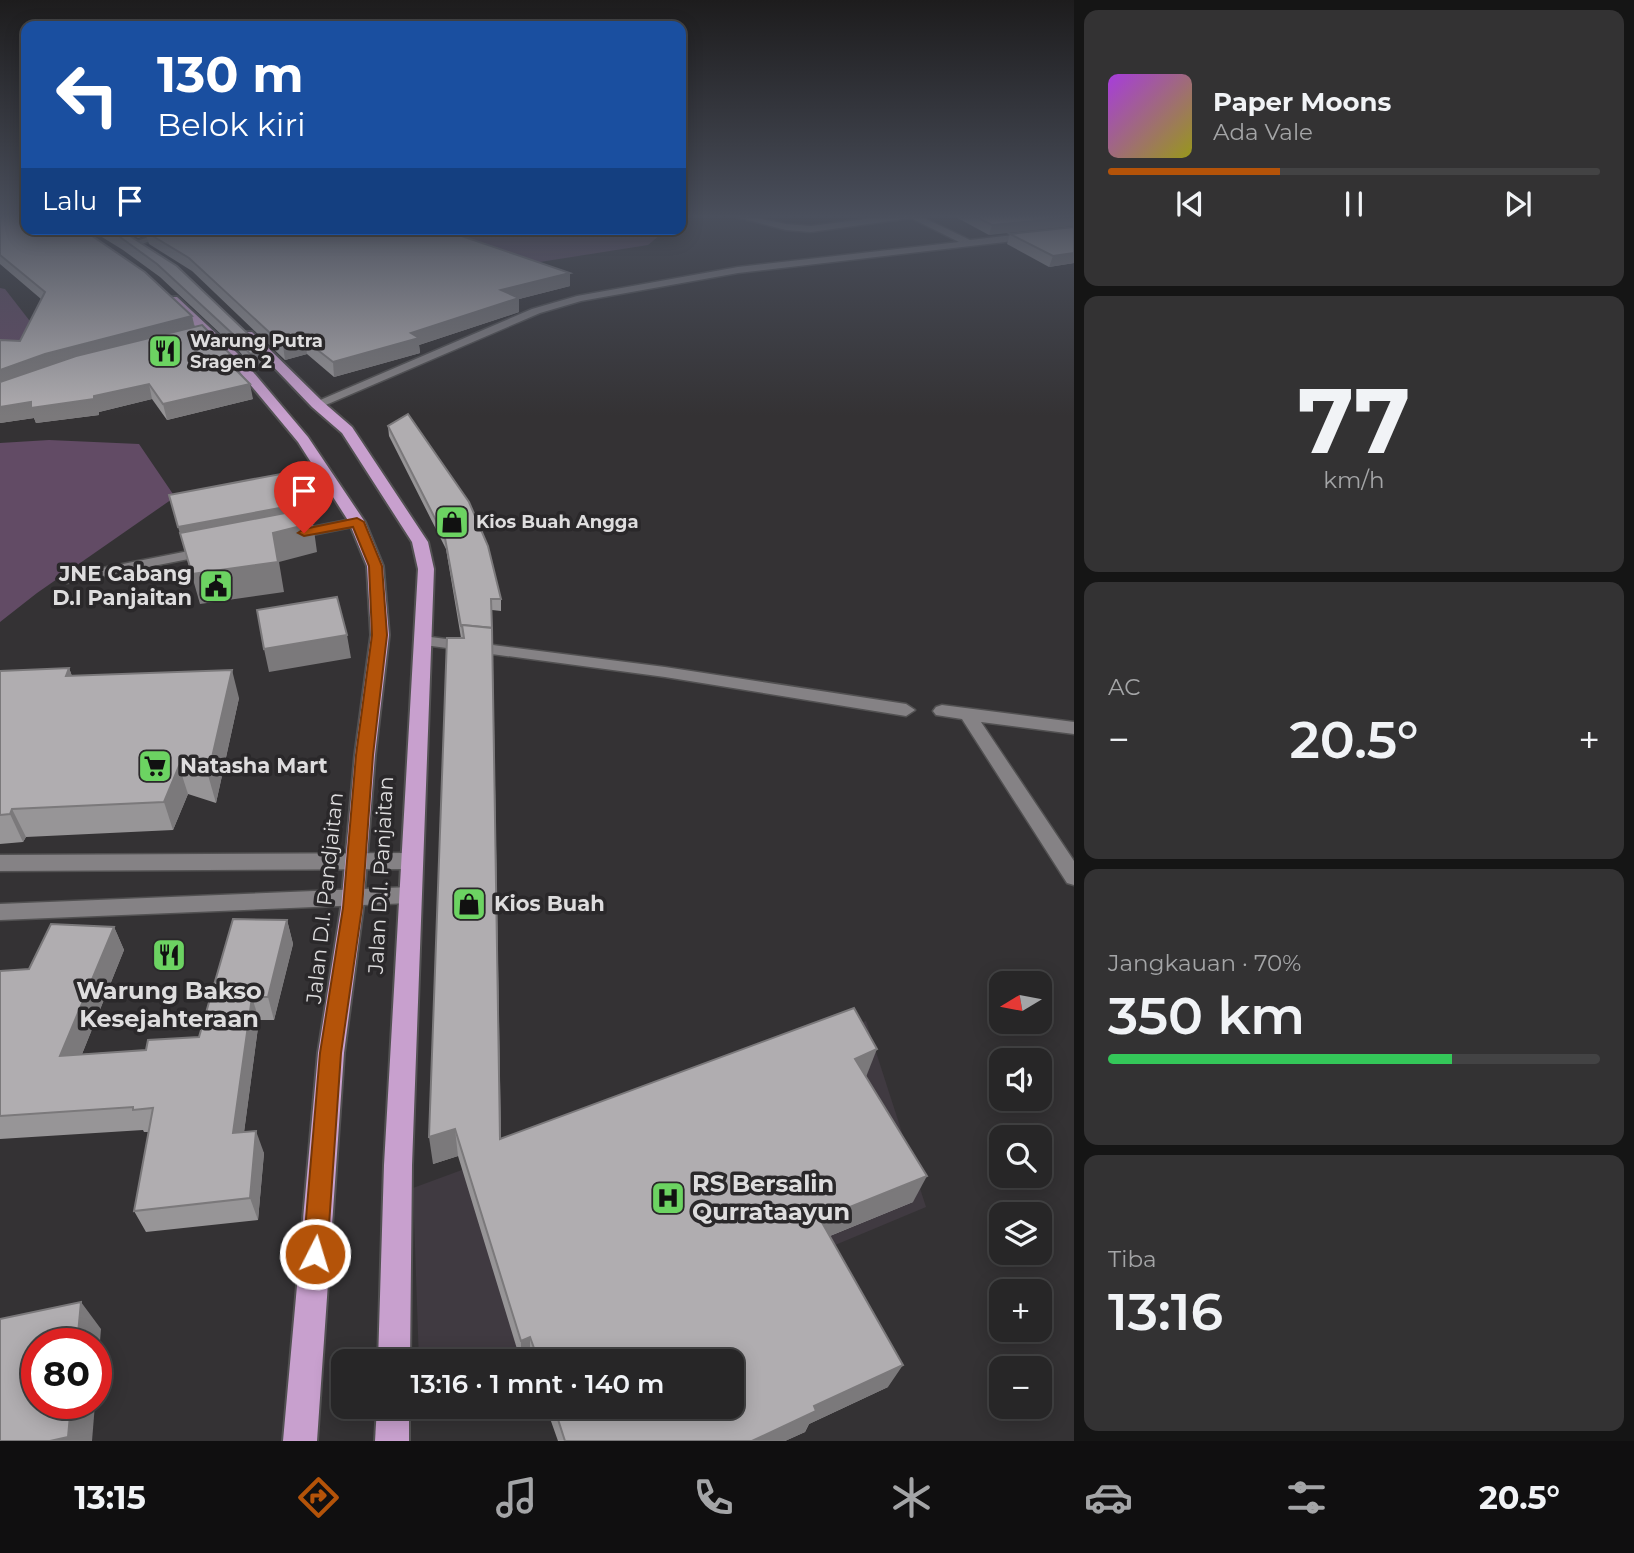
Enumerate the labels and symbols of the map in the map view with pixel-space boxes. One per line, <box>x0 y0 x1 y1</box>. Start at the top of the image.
place label: Warung Putra Sragen 2 <box>190 330 323 373</box>
restaurant icon: Warung Putra Sragen 2 <box>146 332 184 370</box>
pin <box>274 461 334 533</box>
shop icon: Kios Buah Angga <box>433 503 471 541</box>
place label: Kios Buah Angga <box>476 511 639 533</box>
place label: JNE Cabang D.I Panjaitan <box>52 561 192 610</box>
public building icon: JNE Cabang D.I Panjaitan <box>197 567 235 605</box>
supermarket icon: Natasha Mart <box>136 747 174 785</box>
place label: Natasha Mart <box>180 753 328 778</box>
street label: Jalan D.I. Panjaitan <box>363 775 398 975</box>
street label: Jalan D.I. Pandjaitan <box>301 791 348 1006</box>
shop icon: Kios Buah <box>450 885 488 923</box>
place label: Kios Buah <box>494 891 605 916</box>
restaurant icon: Warung Bakso Kesejahteraan <box>150 936 188 974</box>
north arrow <box>989 971 1052 1034</box>
place label: Warung Bakso Kesejahteraan <box>76 976 262 1033</box>
place label: RS Bersalin Qurrataayun <box>692 1169 850 1226</box>
hospital icon: RS Bersalin Qurrataayun <box>649 1179 687 1217</box>
position arrow <box>278 1217 352 1291</box>
speed limit sign: 80 <box>21 1328 112 1419</box>

